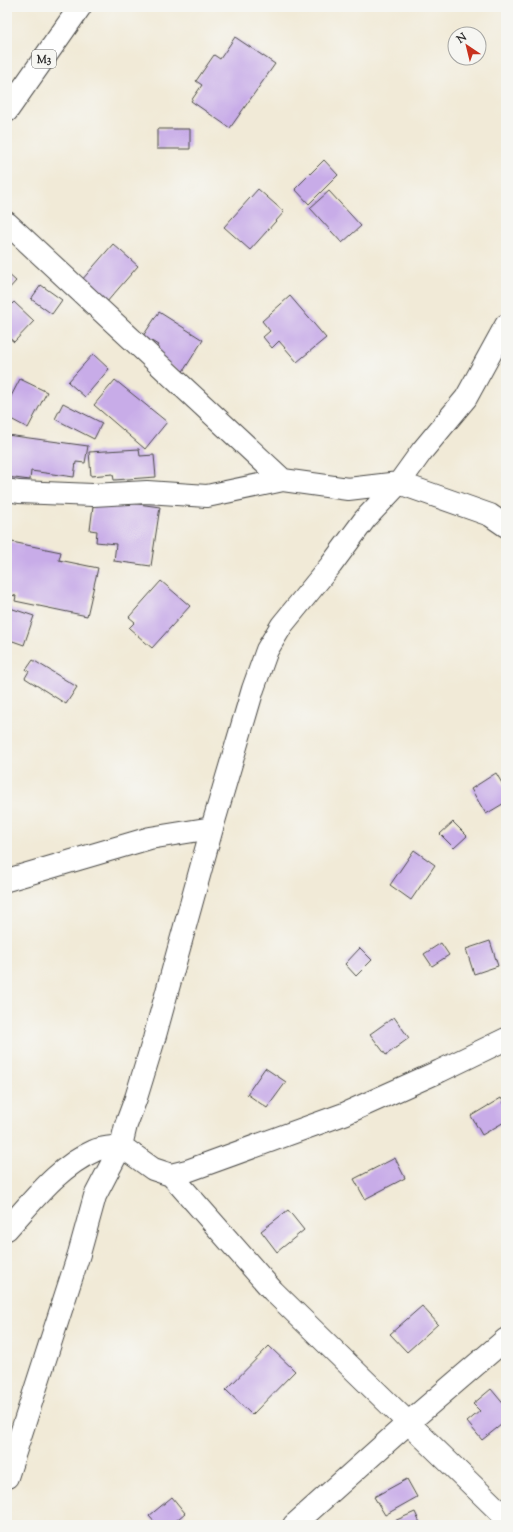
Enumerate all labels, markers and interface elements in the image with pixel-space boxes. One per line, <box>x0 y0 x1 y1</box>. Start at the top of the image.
north arrow <box>447 26 487 66</box>
text: N <box>453 29 470 48</box>
road number: M3 <box>32 50 56 68</box>

